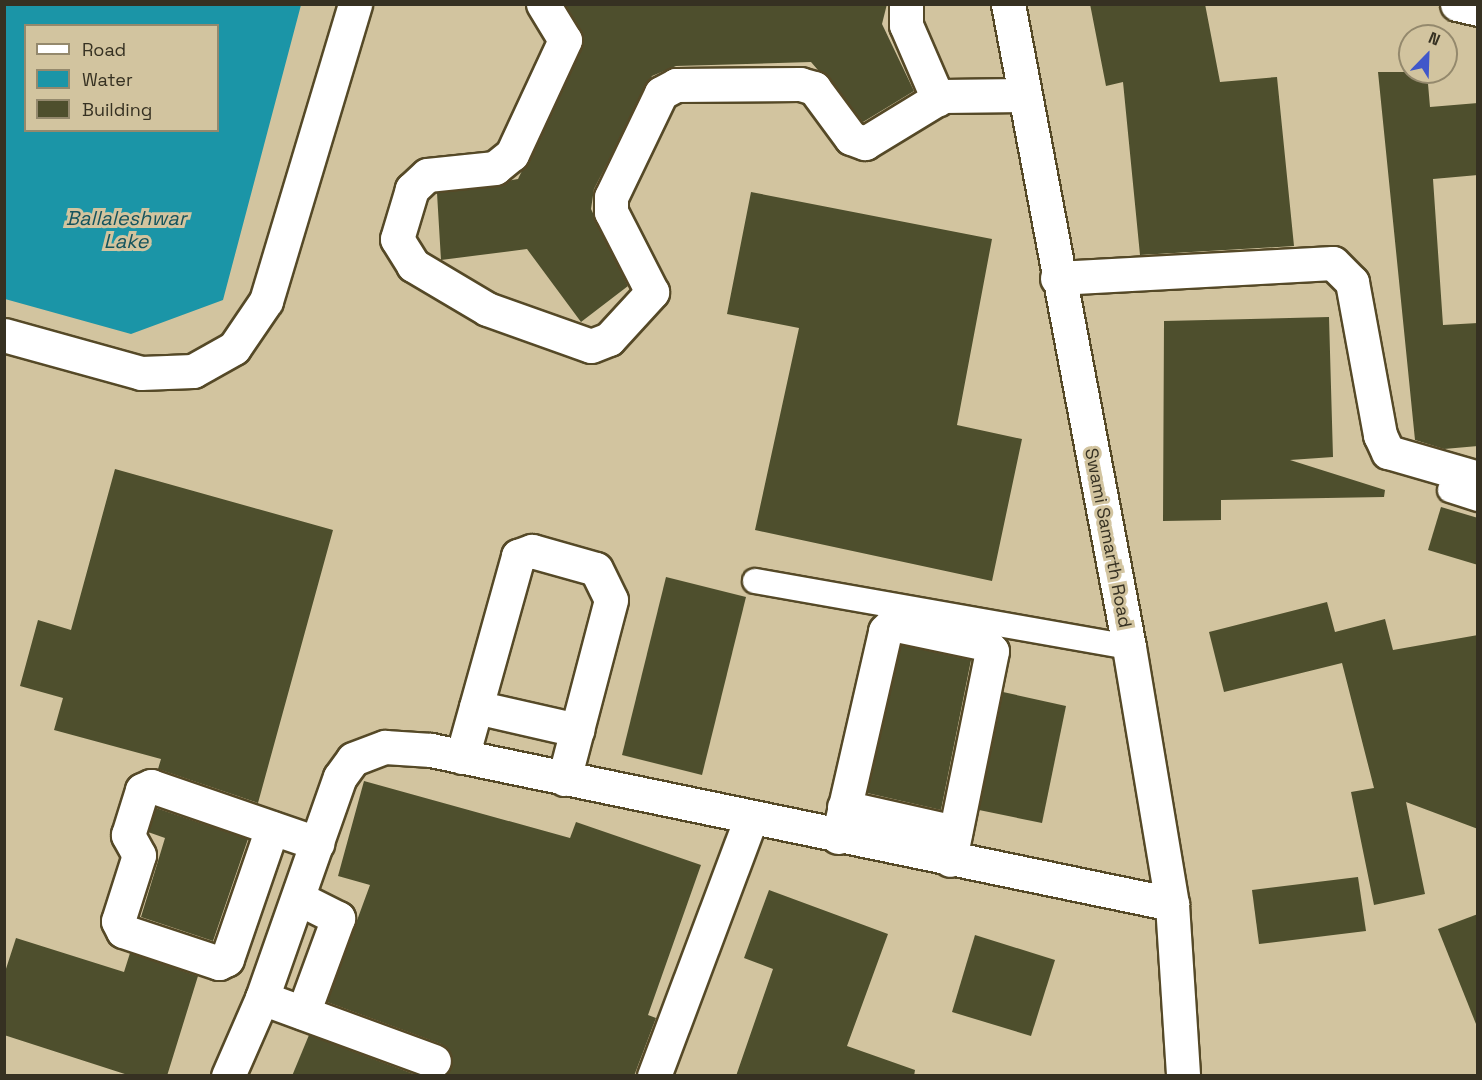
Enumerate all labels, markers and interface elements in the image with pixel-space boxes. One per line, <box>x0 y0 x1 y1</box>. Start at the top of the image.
legend <box>24 24 219 132</box>
north arrow <box>1398 24 1458 84</box>
text: N <box>1425 27 1443 51</box>
text: Road <box>82 38 126 61</box>
text: Water <box>82 68 133 91</box>
text: Building <box>82 98 152 121</box>
water label: Ballaleshwar Lake <box>66 206 186 253</box>
street label: Swami Samarth Road <box>1080 446 1136 630</box>

